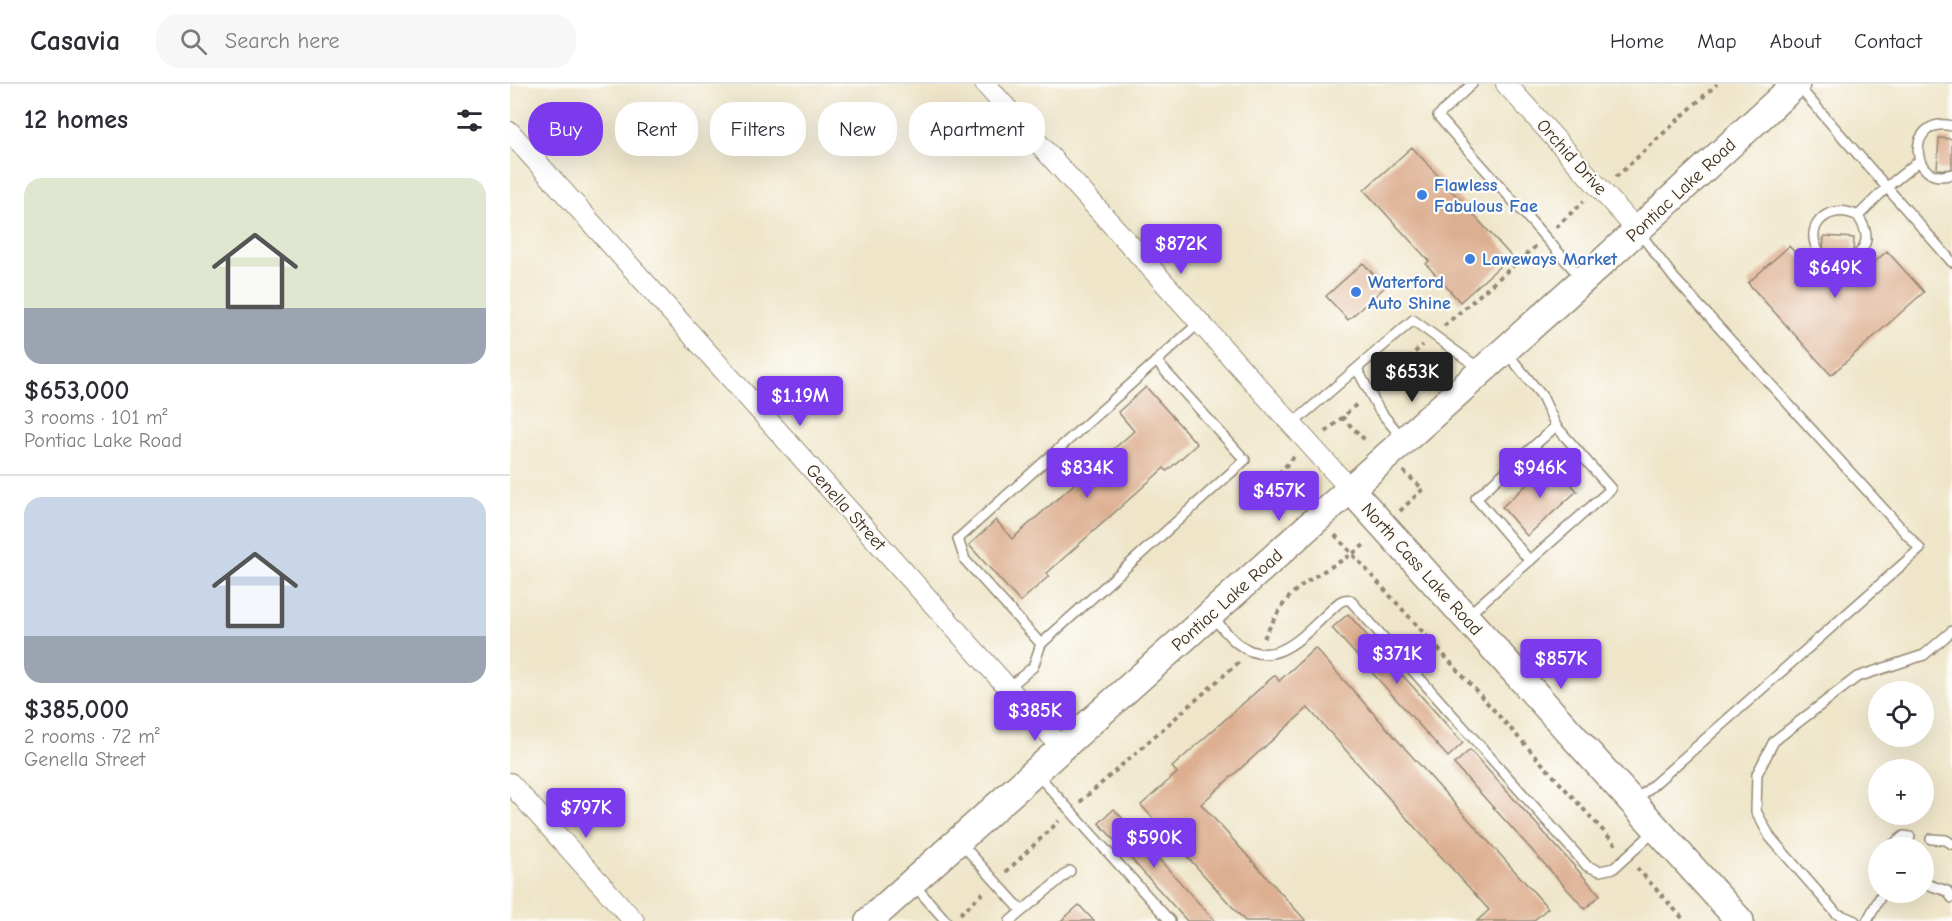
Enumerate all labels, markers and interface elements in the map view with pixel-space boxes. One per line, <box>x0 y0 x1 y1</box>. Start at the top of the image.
search box <box>156 14 576 68</box>
text: Casavia <box>30 25 120 57</box>
icon: search <box>177 25 210 58</box>
text: Search here <box>225 28 340 54</box>
text: Home <box>1610 29 1664 53</box>
text: Map <box>1697 29 1737 53</box>
text: About <box>1770 29 1821 53</box>
text: Contact <box>1854 29 1922 53</box>
chip: Buy <box>528 102 603 156</box>
chip: Rent <box>615 102 698 156</box>
chip: Filters <box>710 102 806 156</box>
chip: New <box>818 102 897 156</box>
chip: Apartment <box>909 102 1045 156</box>
icon: filters <box>453 104 486 137</box>
text: 12 homes <box>24 105 128 135</box>
street label: Orchid Drive <box>1532 115 1611 200</box>
street label: Pontiac Lake Road <box>1622 134 1741 247</box>
place label: Flawless Fabulous Fae <box>1434 175 1538 217</box>
marker: Flawless Fabulous Fae <box>1415 188 1429 202</box>
icon: home <box>201 217 309 325</box>
pin: $872K <box>1139 224 1223 275</box>
text: $872K <box>1155 232 1207 255</box>
pin: $649K <box>1793 248 1877 299</box>
place label: Laweways Market <box>1482 249 1618 270</box>
marker: Laweways Market <box>1463 252 1477 266</box>
text: $649K <box>1808 256 1862 279</box>
place label: Waterford Auto Shine <box>1368 272 1451 314</box>
marker: Waterford Auto Shine <box>1349 285 1363 299</box>
pin: $653K <box>1370 352 1454 403</box>
text: $653K <box>1385 360 1439 383</box>
text: $653,000 <box>24 376 129 406</box>
pin: $1.19M <box>751 376 849 427</box>
text: $1.19M <box>771 384 829 407</box>
text: 3 rooms · 101 m² <box>24 406 168 429</box>
text: Pontiac Lake Road <box>24 429 182 452</box>
pin: $834K <box>1045 448 1129 499</box>
pin: $946K <box>1498 448 1582 499</box>
text: $834K <box>1061 456 1113 479</box>
text: $946K <box>1513 456 1567 479</box>
street label: Genella Street <box>801 460 891 556</box>
pin: $457K <box>1237 471 1321 522</box>
text: $457K <box>1253 479 1305 502</box>
street label: North Cass Lake Road <box>1357 499 1487 640</box>
icon: home <box>201 536 309 644</box>
street label: Pontiac Lake Road <box>1167 545 1287 656</box>
pin: $371K <box>1355 634 1439 685</box>
pin: $857K <box>1519 639 1603 690</box>
text: $371K <box>1372 642 1422 665</box>
text: $857K <box>1534 647 1588 670</box>
map controls <box>1868 681 1934 903</box>
button: locate <box>1868 681 1934 747</box>
pin: $385K <box>993 691 1077 742</box>
text: $385,000 <box>24 695 129 725</box>
text: $385K <box>1008 699 1062 722</box>
text: 2 rooms · 72 m² <box>24 725 160 748</box>
text: Genella Street <box>24 748 145 771</box>
button: + <box>1868 759 1934 825</box>
pin: $797K <box>544 788 628 839</box>
text: $797K <box>560 796 612 819</box>
pin: $590K <box>1112 818 1196 869</box>
text: $590K <box>1126 826 1182 849</box>
button: − <box>1868 837 1934 903</box>

